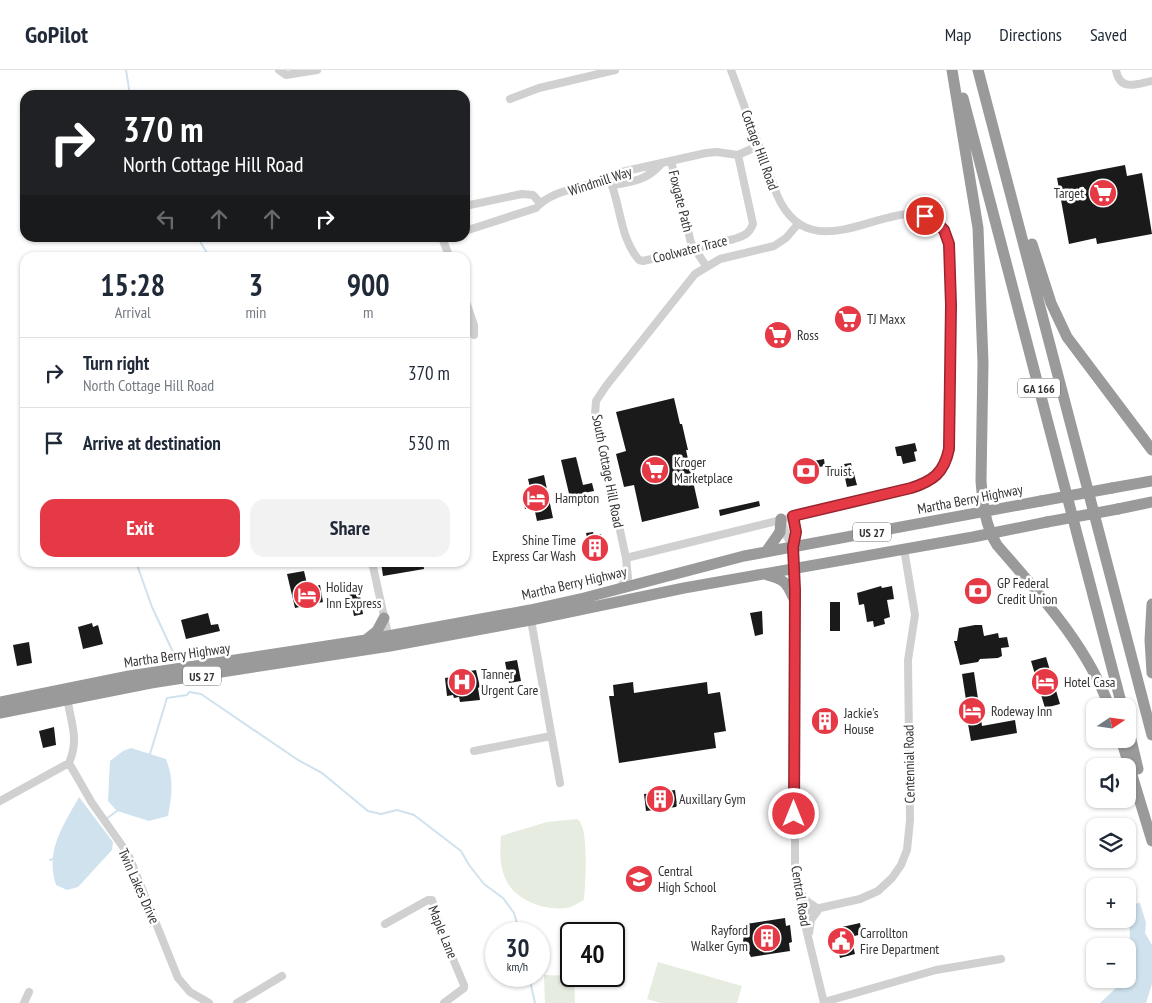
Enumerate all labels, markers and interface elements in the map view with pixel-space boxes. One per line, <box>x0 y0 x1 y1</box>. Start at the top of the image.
text: GoPilot <box>25 19 88 50</box>
text: Map <box>945 23 971 46</box>
text: Directions <box>999 23 1062 46</box>
text: Saved <box>1090 23 1127 46</box>
text: 370 m <box>123 106 204 152</box>
street label: Cottage Hill Road <box>737 107 783 193</box>
icon: right <box>40 110 105 175</box>
text: North Cottage Hill Road <box>123 150 303 178</box>
street label: Windmill Way <box>566 162 635 200</box>
street label: Foxgate Path <box>665 168 697 234</box>
supermarket icon: Target <box>1088 178 1118 208</box>
place label: Target <box>1054 184 1084 202</box>
pin <box>904 195 946 237</box>
icon: arrive <box>911 202 939 230</box>
icon: left <box>152 205 180 233</box>
icon: ahead <box>205 205 233 233</box>
icon: ahead <box>258 205 286 233</box>
icon: right <box>311 205 339 233</box>
street label: Coolwater Trace <box>651 231 729 267</box>
text: 15:28 <box>100 265 165 304</box>
text: 3 <box>249 265 263 304</box>
text: 900 <box>347 265 390 304</box>
text: Arrival <box>115 302 151 322</box>
text: min <box>245 302 266 322</box>
text: m <box>363 302 373 322</box>
supermarket icon: TJ Maxx <box>833 304 863 334</box>
place label: TJ Maxx <box>867 310 906 328</box>
supermarket icon: Ross <box>763 320 793 350</box>
place label: Ross <box>797 326 819 344</box>
text: Turn right <box>83 351 149 375</box>
icon: right <box>40 359 68 387</box>
text: 370 m <box>408 361 450 385</box>
text: North Cottage Hill Road <box>83 375 214 395</box>
road number: GA 166 <box>1018 378 1060 398</box>
street label: South Cottage Hill Road <box>588 413 628 529</box>
icon: arrive <box>40 429 68 457</box>
text: Arrive at destination <box>83 431 221 455</box>
text: 530 m <box>408 431 450 455</box>
place label: Kroger Marketplace <box>674 453 733 487</box>
supermarket icon: Kroger Marketplace <box>640 455 670 485</box>
bank icon: Truist <box>791 456 821 486</box>
place label: Truist <box>825 462 852 480</box>
street label: Martha Berry Highway <box>916 480 1025 518</box>
hotel icon: Hampton <box>521 483 551 513</box>
place label: Hampton <box>555 489 599 507</box>
button: Exit <box>40 499 240 557</box>
button: Share <box>250 499 450 557</box>
road number: US 27 <box>853 522 891 542</box>
place label: Shine Time Express Car Wash <box>492 531 576 565</box>
building icon: Shine Time Express Car Wash <box>580 533 610 563</box>
street label: Martha Berry Highway <box>520 562 629 604</box>
place label: GP Federal Credit Union <box>997 574 1057 608</box>
bank icon: GP Federal Credit Union <box>963 576 993 606</box>
place label: Holiday Inn Express <box>326 578 382 612</box>
hotel icon: Holiday Inn Express <box>292 580 322 610</box>
street label: Martha Berry Highway <box>123 639 232 671</box>
place label: Tanner Urgent Care <box>481 665 539 699</box>
road number: US 27 <box>183 666 221 686</box>
hospital icon: Tanner Urgent Care <box>447 667 477 697</box>
hotel icon: Hotel Casa <box>1030 667 1060 697</box>
place label: Hotel Casa <box>1064 673 1115 691</box>
hotel icon: Rodeway Inn <box>957 696 987 726</box>
north arrow <box>1086 698 1136 748</box>
map controls <box>1086 698 1136 988</box>
place label: Rodeway Inn <box>991 702 1052 720</box>
place label: Jackie's House <box>843 704 879 738</box>
building icon: Jackie's House <box>810 706 840 736</box>
street label: Centennial Road <box>899 725 919 803</box>
button: sound <box>1086 758 1136 808</box>
building icon: Auxillary Gym <box>645 784 675 814</box>
position arrow <box>767 787 819 839</box>
place label: Auxillary Gym <box>679 790 746 808</box>
button: layers <box>1086 818 1136 868</box>
street label: Twin Lakes Drive <box>114 845 164 927</box>
place label: Central High School <box>658 862 717 896</box>
school or university icon: Central High School <box>624 864 654 894</box>
street label: Central Road <box>787 864 815 928</box>
button: + <box>1086 878 1136 928</box>
street label: Maple Lane <box>424 903 462 961</box>
place label: Rayford Walker Gym <box>691 921 748 955</box>
speed limit sign: 40 <box>560 922 625 987</box>
building icon: Rayford Walker Gym <box>752 923 782 953</box>
place label: Carrollton Fire Department <box>860 924 939 958</box>
public building icon: Carrollton Fire Department <box>826 926 856 956</box>
text: 30 <box>506 932 529 964</box>
button: − <box>1086 938 1136 988</box>
text: km/h <box>507 959 528 974</box>

